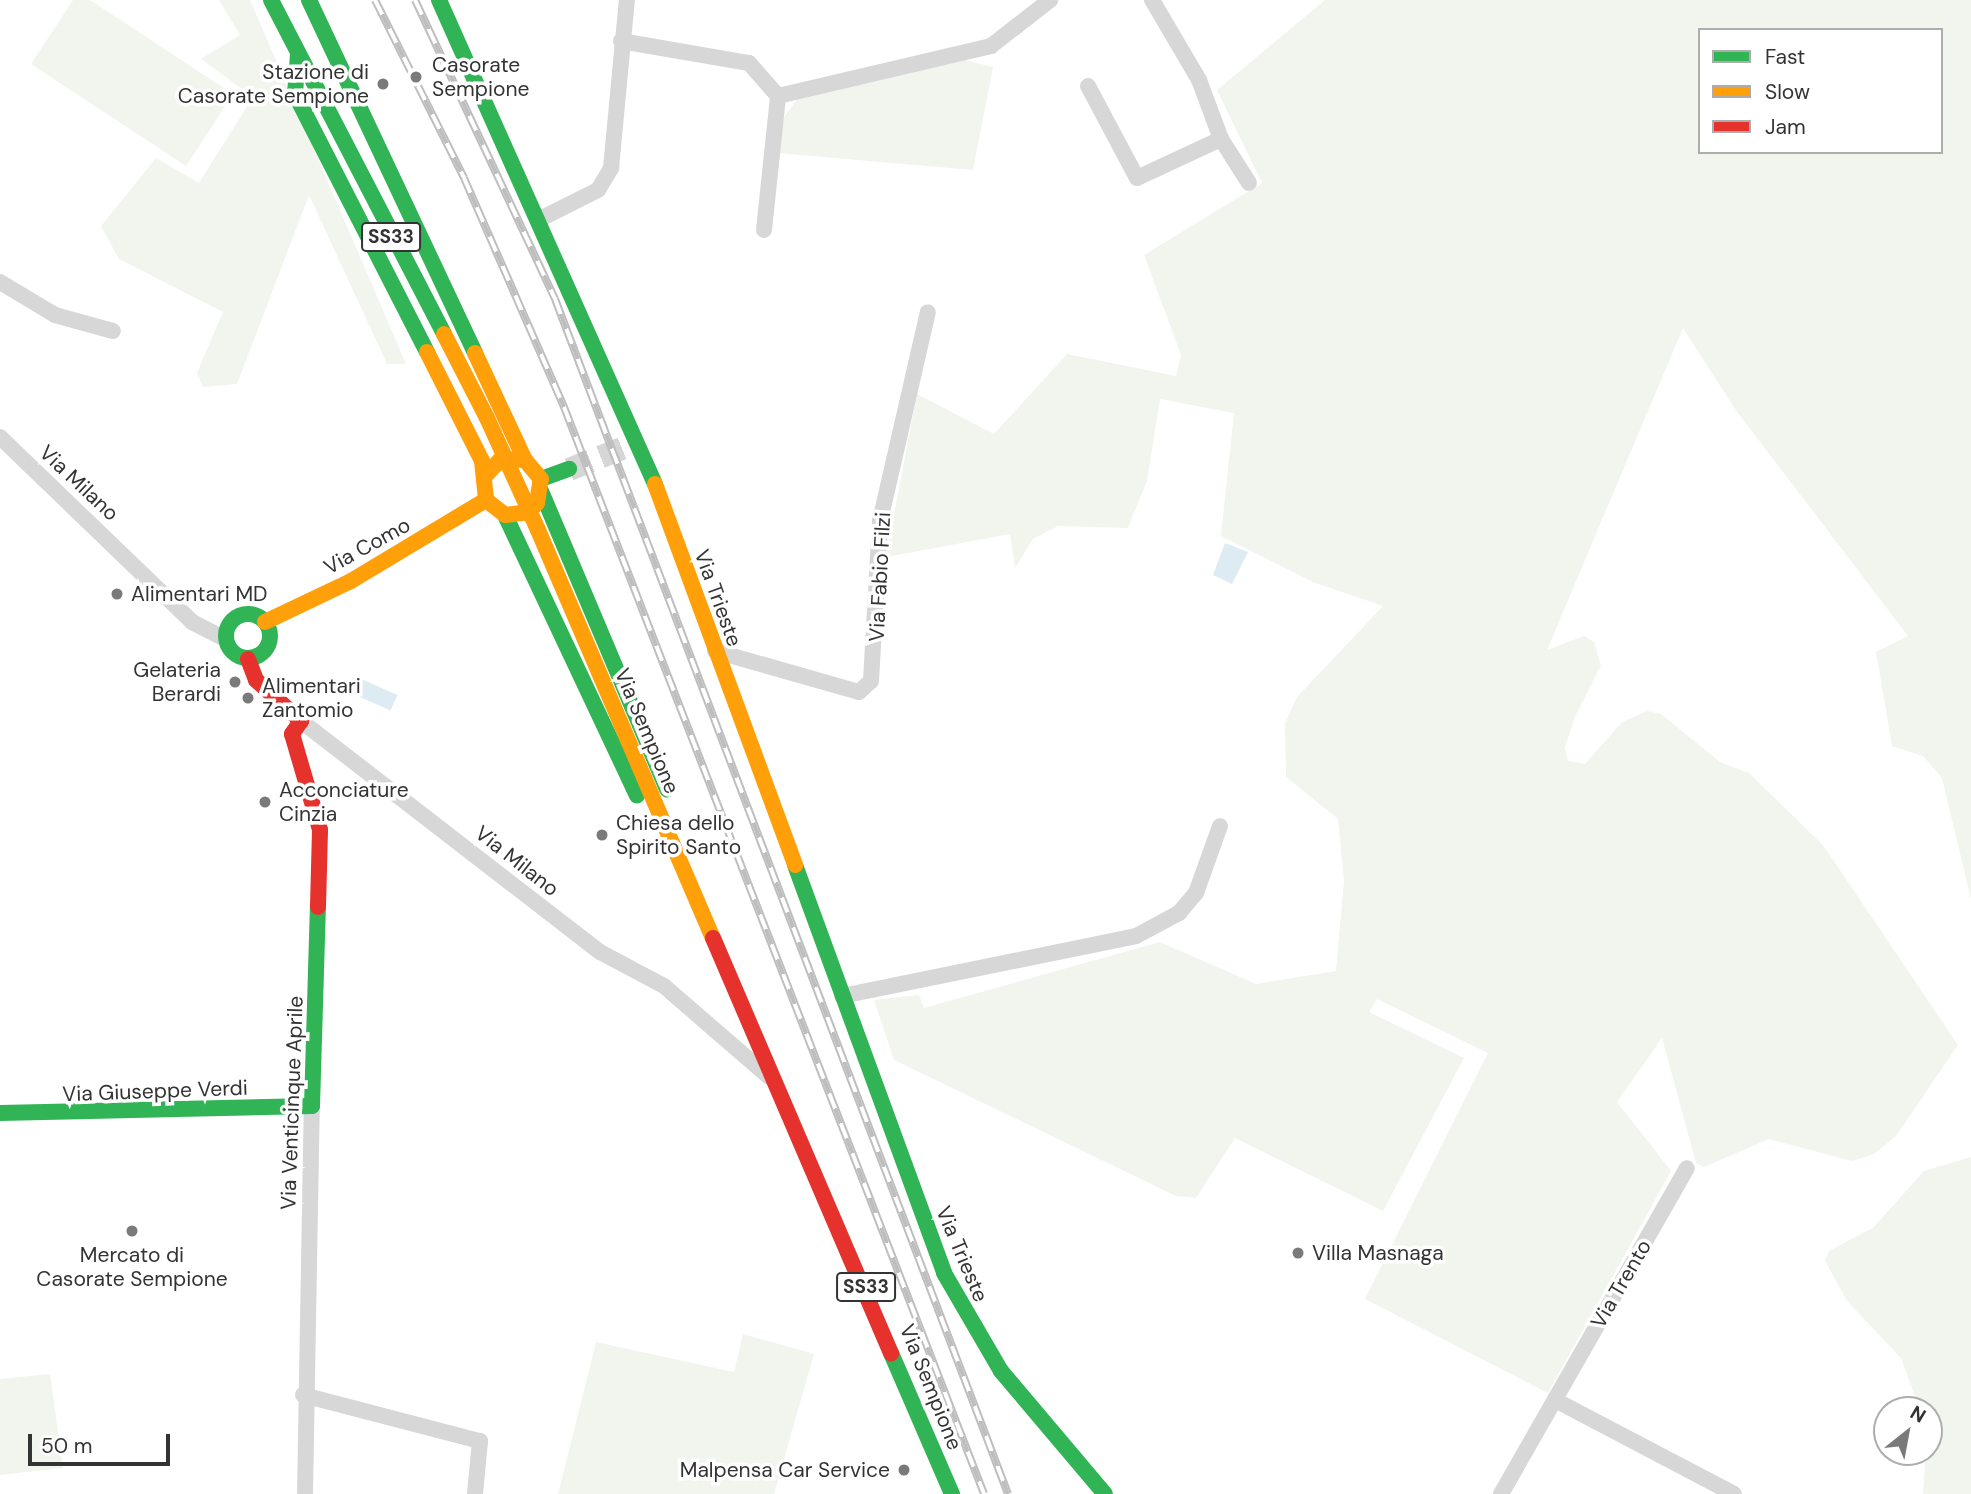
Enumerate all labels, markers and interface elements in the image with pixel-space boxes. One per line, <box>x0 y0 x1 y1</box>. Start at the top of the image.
legend <box>1698 28 1943 154</box>
text: Fast <box>1765 43 1805 71</box>
place label: Casorate Sempione <box>432 52 529 102</box>
place label: Stazione di Casorate Sempione <box>178 59 369 109</box>
marker: Casorate Sempione <box>406 67 426 87</box>
marker: Stazione di Casorate Sempione <box>375 76 391 92</box>
text: Slow <box>1765 78 1810 106</box>
text: Jam <box>1765 113 1806 141</box>
road number: SS33 <box>360 221 422 252</box>
street label: Via Milano <box>34 440 124 526</box>
street label: Via Fabio Filzi <box>864 511 896 643</box>
street label: Via Como <box>319 512 415 580</box>
street label: Via Trieste <box>689 546 747 650</box>
place label: Alimentari MD <box>131 581 268 607</box>
marker: Alimentari MD <box>109 586 125 602</box>
place label: Gelateria Berardi <box>133 657 221 707</box>
street label: Via Sempione <box>609 665 685 797</box>
place label: Alimentari Zantomio <box>262 673 361 723</box>
marker: Gelateria Berardi <box>227 674 243 690</box>
marker: Alimentari Zantomio <box>240 690 256 706</box>
place label: Acconciature Cinzia <box>279 777 409 827</box>
marker: Acconciature Cinzia <box>257 794 273 810</box>
place label: Chiesa dello Spirito Santo <box>616 810 741 860</box>
street label: Via Milano <box>470 820 564 902</box>
marker: Chiesa dello Spirito Santo <box>594 827 610 843</box>
street label: Via Venticinque Aprile <box>276 995 308 1211</box>
street label: Via Giuseppe Verdi <box>62 1075 248 1107</box>
street label: Via Trieste <box>931 1202 993 1306</box>
marker: Mercato di Casorate Sempione <box>124 1223 140 1239</box>
street label: Via Trento <box>1585 1235 1657 1333</box>
place label: Villa Masnaga <box>1312 1240 1444 1266</box>
place label: Mercato di Casorate Sempione <box>36 1242 228 1292</box>
marker: Villa Masnaga <box>1290 1245 1306 1261</box>
road number: SS33 <box>834 1272 898 1302</box>
street label: Via Sempione <box>894 1320 968 1454</box>
north arrow <box>1873 1396 1943 1466</box>
text: N <box>1906 1400 1930 1429</box>
scale bar <box>32 1420 173 1464</box>
text: 50 m <box>41 1432 92 1460</box>
place label: Malpensa Car Service <box>680 1457 890 1483</box>
marker: Malpensa Car Service <box>896 1462 912 1478</box>

